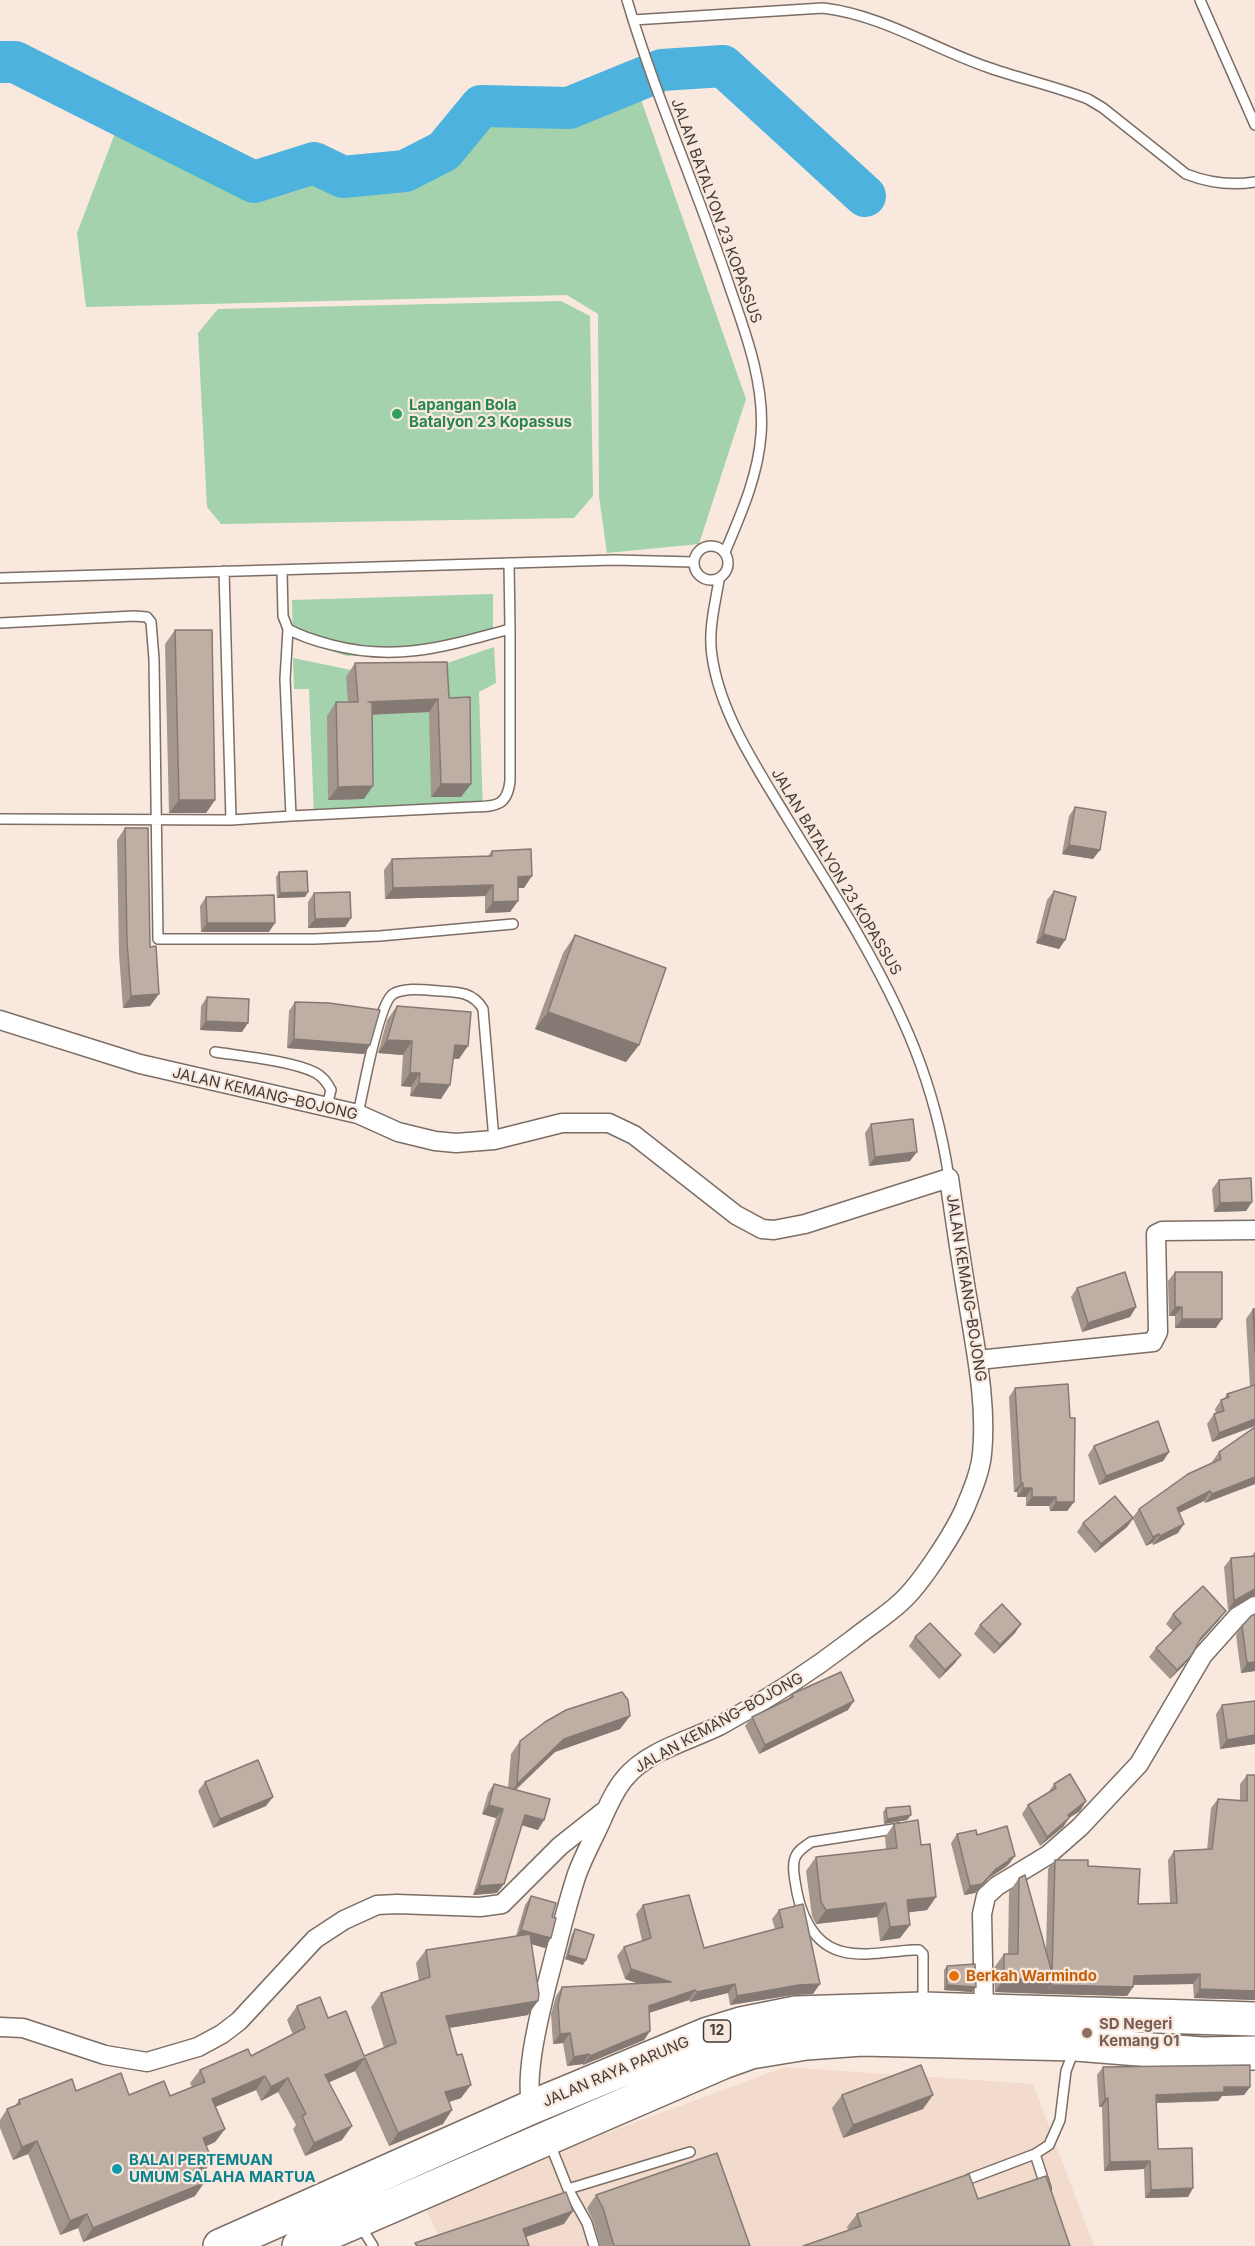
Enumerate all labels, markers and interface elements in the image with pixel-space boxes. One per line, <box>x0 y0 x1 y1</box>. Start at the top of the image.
street label: JALAN BATALYON 23 KOPASSUS <box>667 96 765 326</box>
place label: Lapangan Bola Batalyon 23 Kopassus <box>409 396 572 431</box>
marker: Lapangan Bola Batalyon 23 Kopassus <box>390 407 404 421</box>
street label: JALAN BATALYON 23 KOPASSUS <box>767 765 905 979</box>
street label: JALAN KEMANG–BOJONG <box>171 1064 359 1124</box>
street label: JALAN KEMANG–BOJONG <box>942 1193 990 1383</box>
street label: JALAN KEMANG–BOJONG <box>632 1669 806 1777</box>
place label: Berkah Warmindo <box>966 1967 1097 1985</box>
marker: Berkah Warmindo <box>947 1969 961 1983</box>
place label: SD Negeri Kemang 01 <box>1099 2015 1179 2050</box>
road number: 12 <box>704 2020 730 2042</box>
marker: SD Negeri Kemang 01 <box>1080 2026 1094 2040</box>
street label: JALAN RAYA PARUNG <box>540 2033 692 2111</box>
place label: BALAI PERTEMUAN UMUM SALAHA MARTUA <box>129 2151 316 2186</box>
marker: BALAI PERTEMUAN UMUM SALAHA MARTUA <box>110 2162 124 2176</box>

